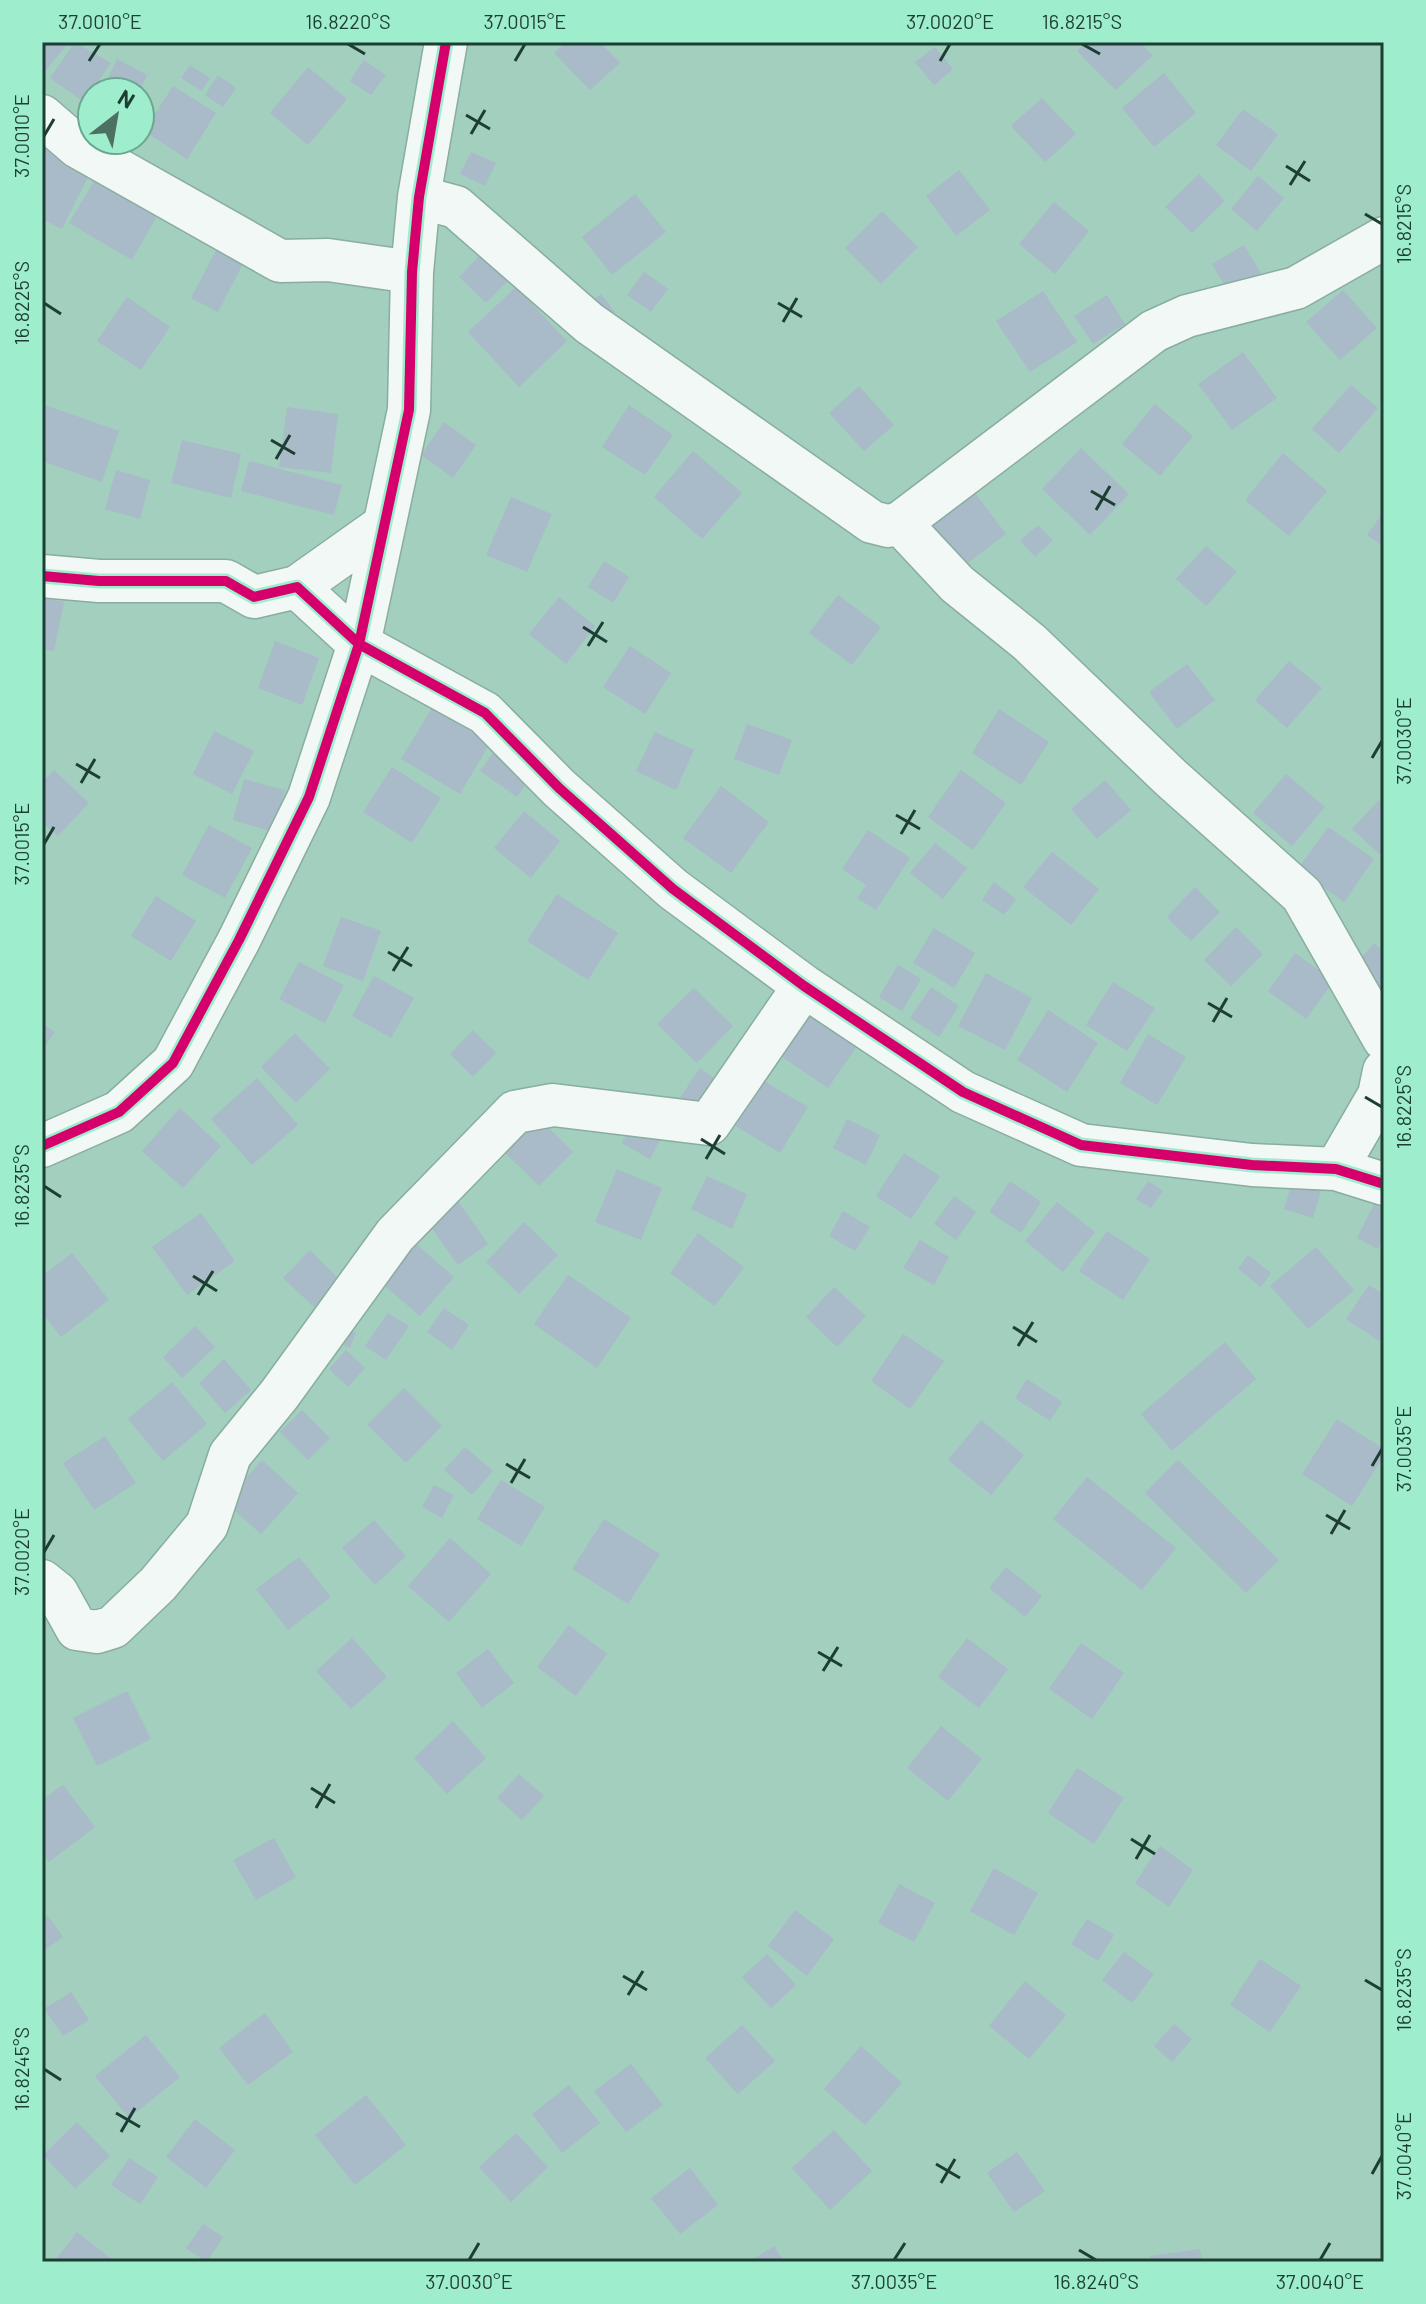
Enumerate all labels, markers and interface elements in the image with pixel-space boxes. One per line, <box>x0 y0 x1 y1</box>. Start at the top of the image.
text: 37.0010°E <box>58 9 142 33</box>
text: 16.8220°S <box>305 9 391 33</box>
text: 37.0015°E <box>484 9 566 33</box>
text: 37.0020°E <box>906 9 994 33</box>
text: 16.8215°S <box>1042 9 1122 33</box>
north arrow <box>76 76 156 156</box>
text: N <box>114 83 140 113</box>
text: 37.0010°E <box>9 94 33 178</box>
text: 16.8215°S <box>1391 184 1415 264</box>
text: 16.8225°S <box>9 261 33 345</box>
text: 37.0030°E <box>1391 697 1415 785</box>
text: 37.0015°E <box>9 803 33 885</box>
text: 16.8225°S <box>1391 1065 1415 1149</box>
text: 16.8235°S <box>9 1144 33 1228</box>
text: 37.0035°E <box>1391 1406 1415 1492</box>
text: 37.0020°E <box>9 1508 33 1596</box>
text: 16.8235°S <box>1391 1948 1415 2032</box>
text: 16.8245°S <box>9 2027 33 2111</box>
text: 37.0040°E <box>1391 2112 1415 2200</box>
text: 37.0030°E <box>425 2269 513 2293</box>
text: 37.0035°E <box>851 2269 937 2293</box>
text: 16.8240°S <box>1053 2269 1139 2293</box>
text: 37.0040°E <box>1276 2269 1364 2293</box>

